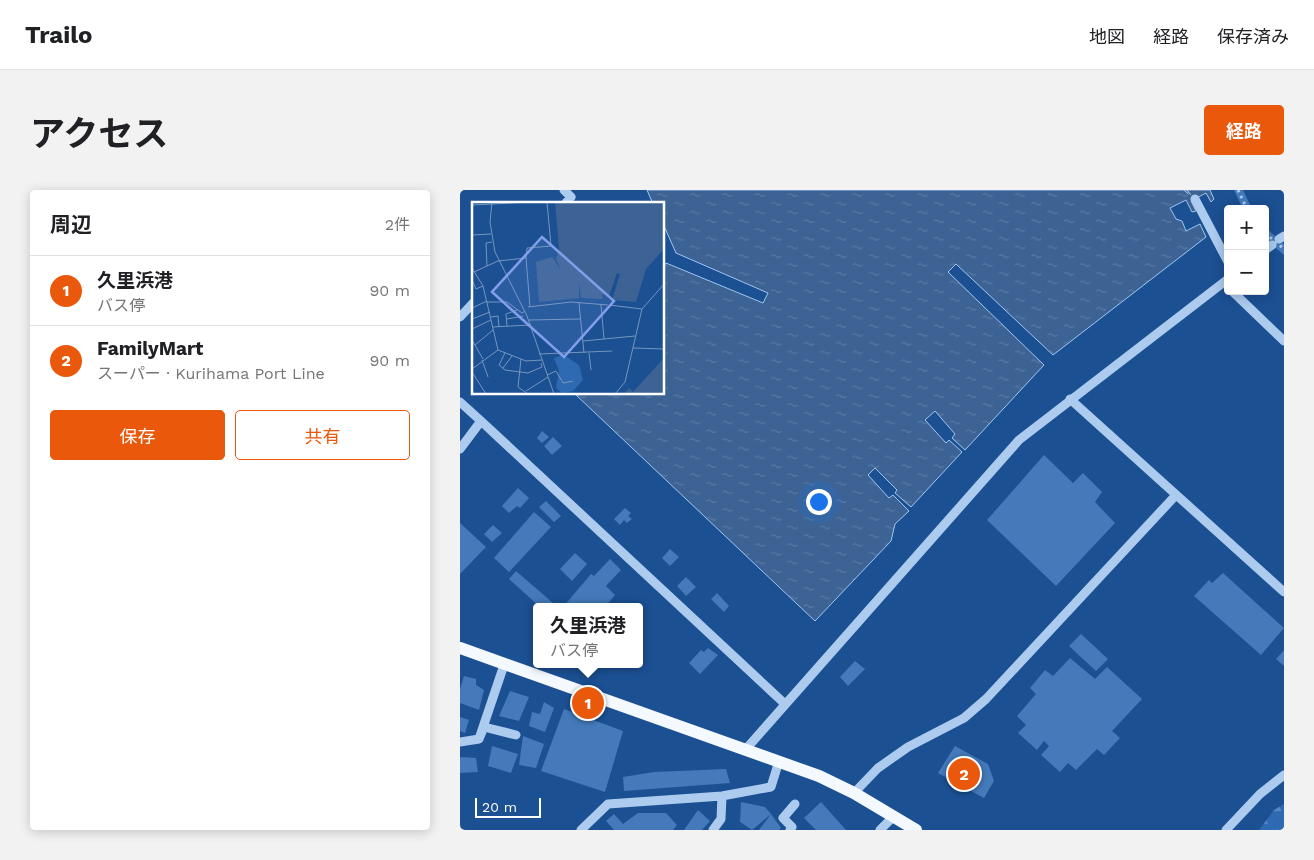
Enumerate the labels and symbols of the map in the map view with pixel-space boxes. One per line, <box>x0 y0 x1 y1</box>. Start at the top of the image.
inset map <box>472 202 665 395</box>
your location <box>806 489 832 515</box>
pin: 1 <box>572 684 604 722</box>
pin: 2 <box>948 755 980 793</box>
scale bar <box>475 795 541 818</box>

